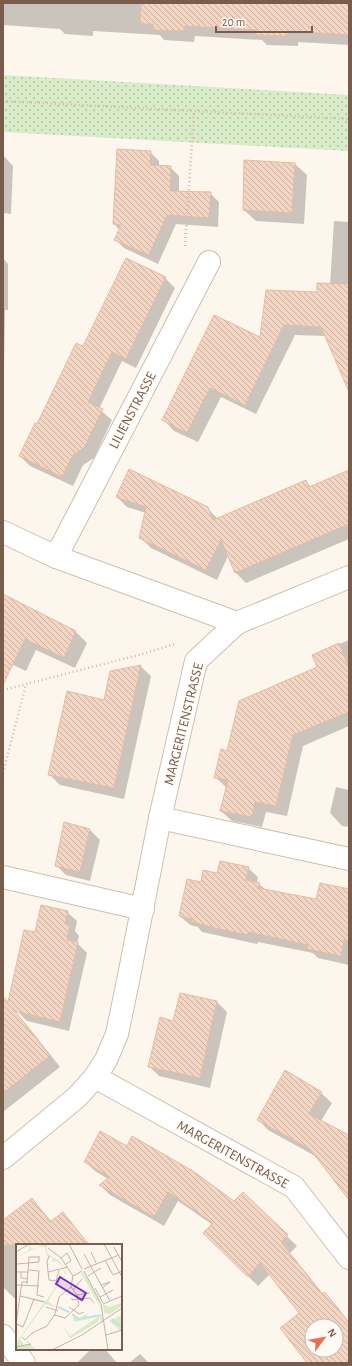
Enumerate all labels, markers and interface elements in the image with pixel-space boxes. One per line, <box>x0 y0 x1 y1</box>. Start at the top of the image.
scale bar <box>216 8 312 34</box>
text: 20 m <box>222 16 245 28</box>
street label: LILIENSTRASSE <box>107 370 159 451</box>
street label: MARGERITENSTRASSE <box>162 661 206 787</box>
street label: MARGERITENSTRASSE <box>174 1118 291 1192</box>
inset map <box>16 1244 122 1350</box>
north arrow <box>304 1318 344 1358</box>
text: N <box>325 1327 339 1339</box>

